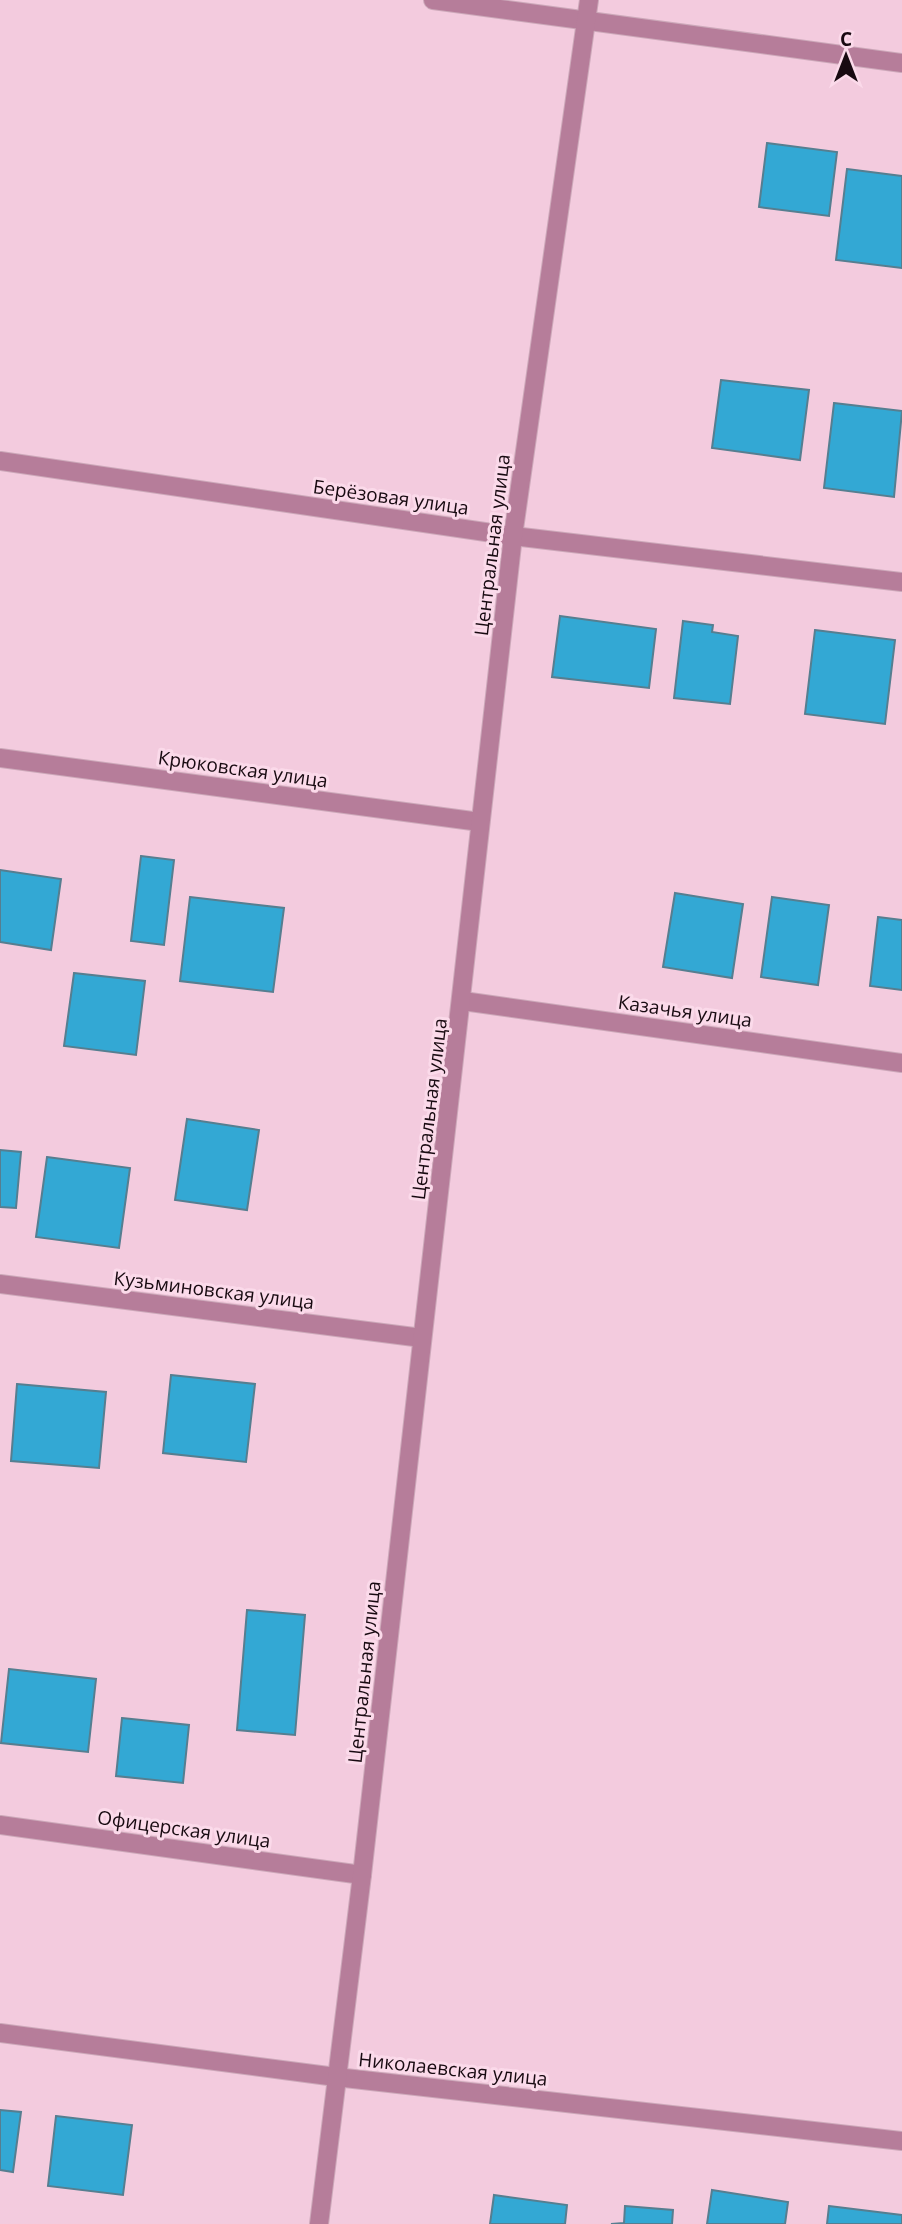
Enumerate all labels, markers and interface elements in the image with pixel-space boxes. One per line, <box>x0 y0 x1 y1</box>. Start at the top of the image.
north arrow <box>811 21 881 91</box>
text: С <box>840 26 852 52</box>
street label: Центральная улица <box>468 453 516 637</box>
street label: Берёзовая улица <box>311 473 471 521</box>
street label: Крюковская улица <box>157 744 329 794</box>
street label: Казачья улица <box>616 989 754 1033</box>
street label: Центральная улица <box>405 1017 453 1201</box>
street label: Кузьминовская улица <box>112 1265 316 1315</box>
street label: Центральная улица <box>342 1580 386 1764</box>
street label: Офицерская улица <box>96 1804 272 1854</box>
street label: Николаевская улица <box>357 2046 549 2092</box>

